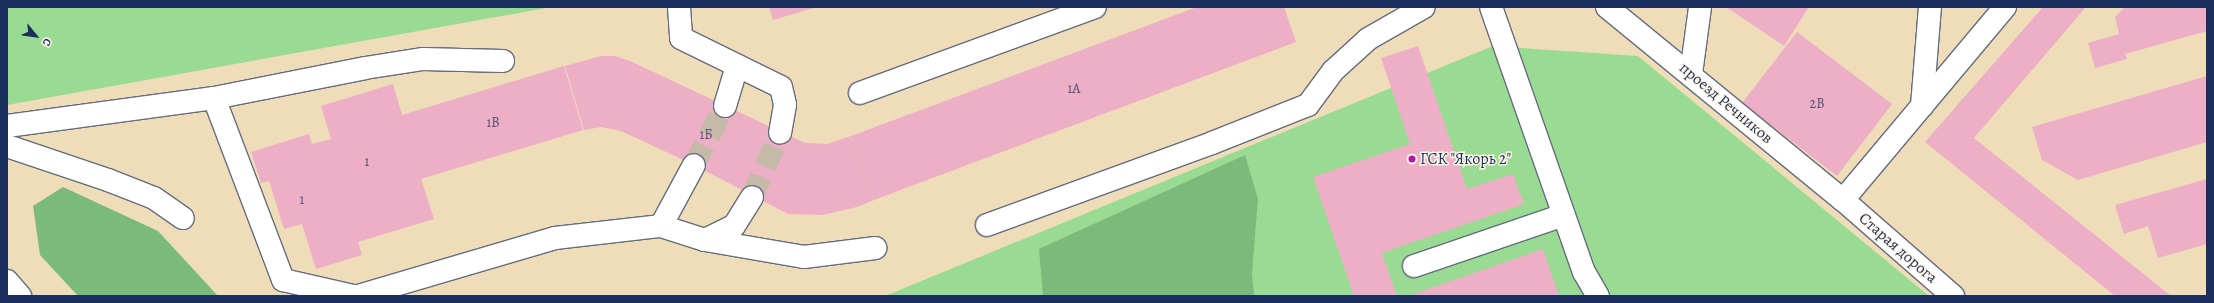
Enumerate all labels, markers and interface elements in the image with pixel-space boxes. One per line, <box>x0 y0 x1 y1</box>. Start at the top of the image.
north arrow <box>16 16 56 56</box>
text: С <box>39 35 55 49</box>
street label: проезд Речников <box>1675 58 1777 148</box>
house number: 1А <box>1068 81 1080 97</box>
house number: 2В <box>1809 96 1825 112</box>
house number: 1В <box>486 115 500 131</box>
house number: 1Б <box>699 127 713 143</box>
place label: ГСК "Якорь 2" <box>1420 149 1512 169</box>
house number: 1 <box>365 154 369 170</box>
marker: ГСК "Якорь 2" <box>1407 154 1417 164</box>
house number: 1 <box>300 192 304 208</box>
street label: Старая дорога <box>1855 209 1941 287</box>

